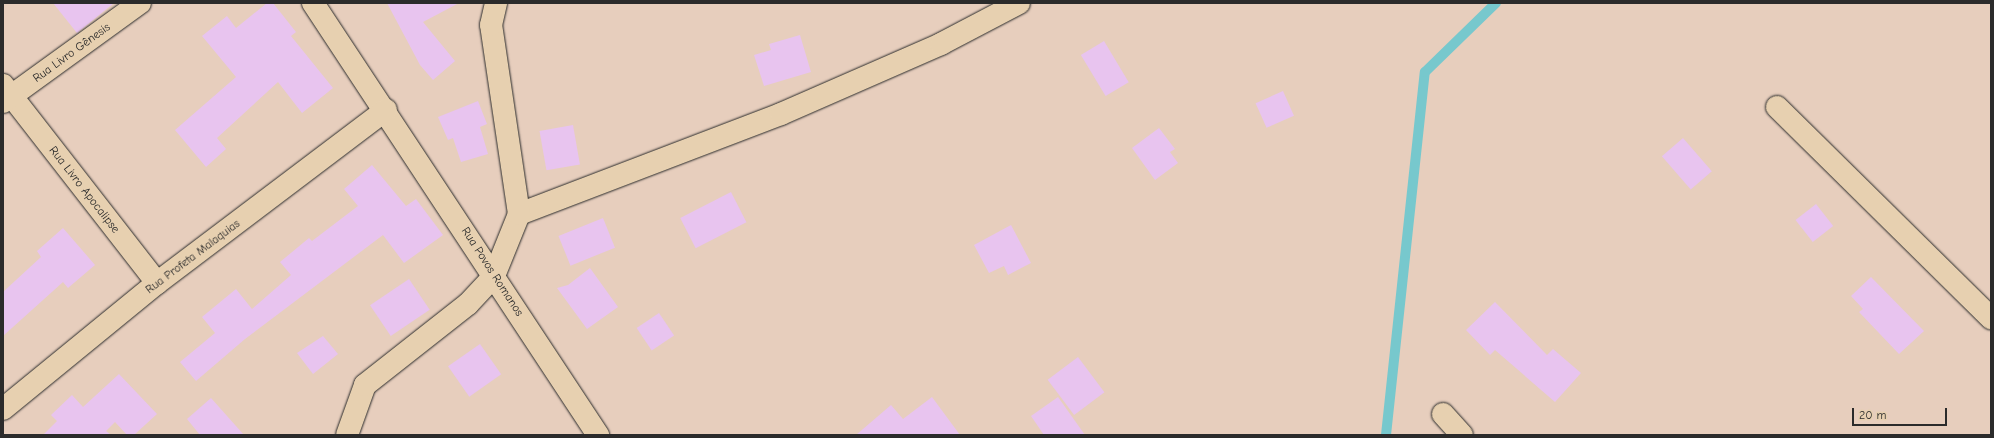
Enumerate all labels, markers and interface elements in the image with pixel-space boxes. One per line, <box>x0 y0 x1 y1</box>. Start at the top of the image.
street label: Rua Livro Gênesis <box>31 20 113 86</box>
street label: Rua Livro Apocalipse <box>46 144 122 236</box>
street label: Rua Profeta Malaquias <box>143 217 243 297</box>
street label: Rua Povos Romanos <box>458 225 526 319</box>
scale bar <box>1854 400 1949 426</box>
text: 20 m <box>1859 408 1887 422</box>

